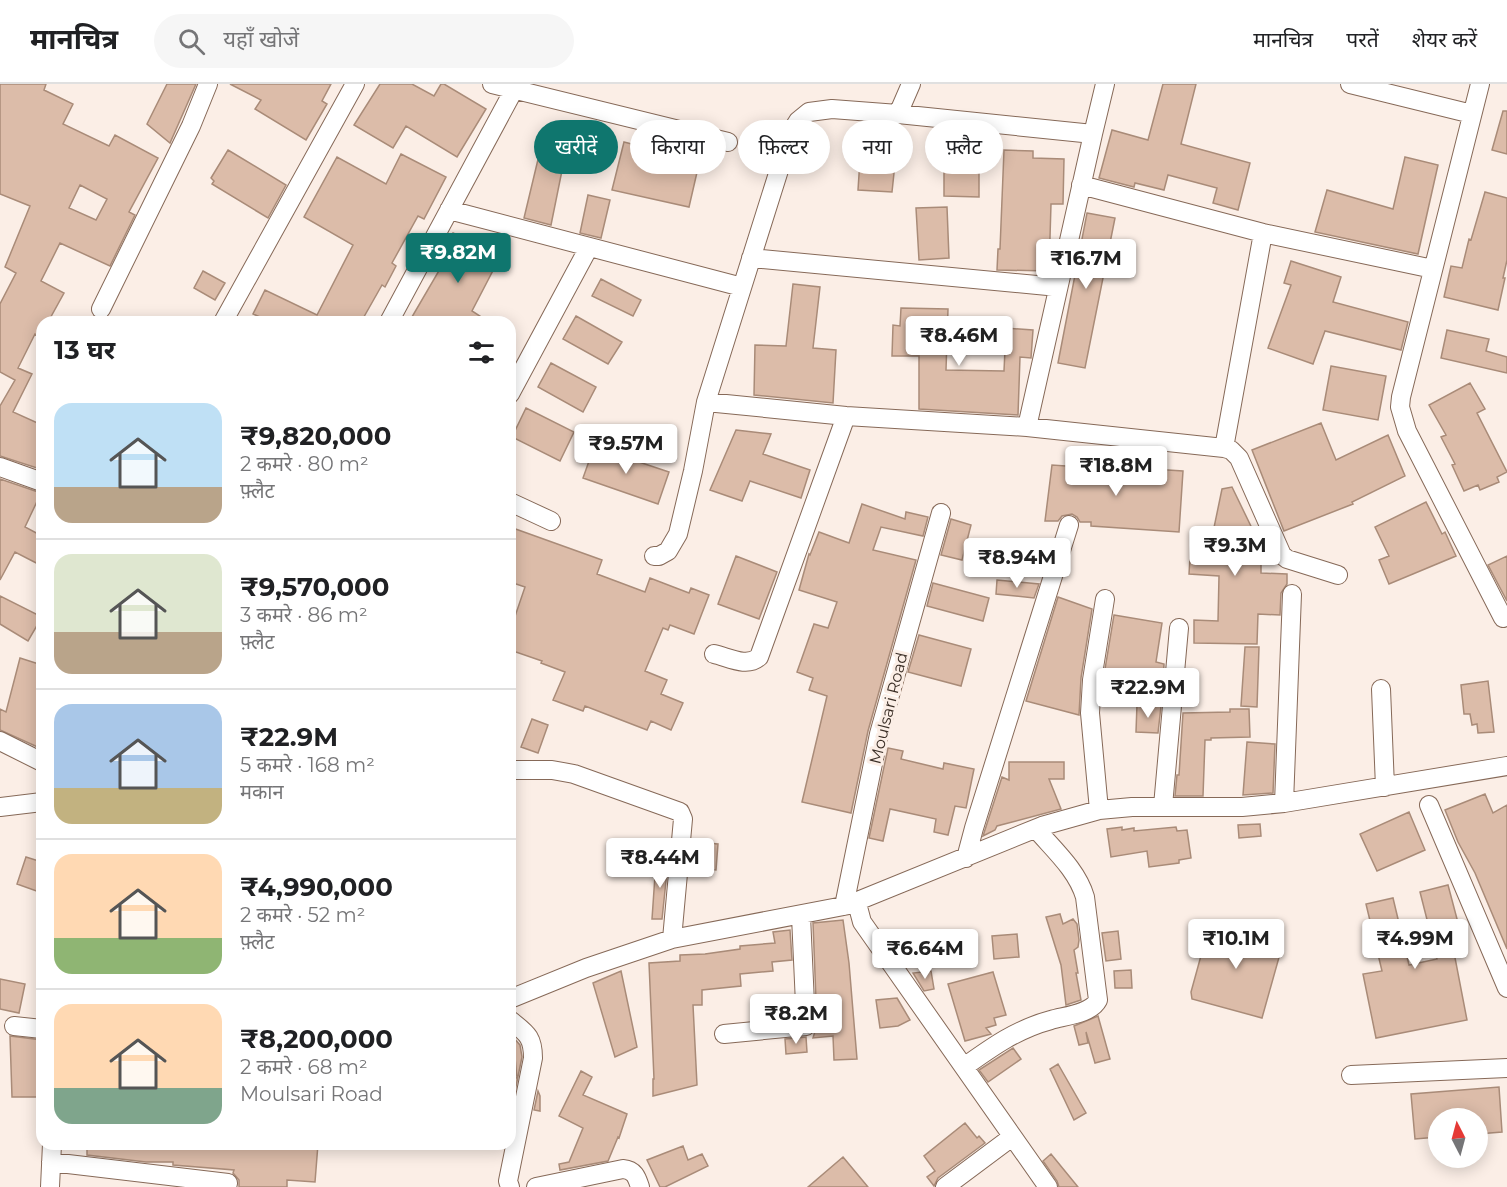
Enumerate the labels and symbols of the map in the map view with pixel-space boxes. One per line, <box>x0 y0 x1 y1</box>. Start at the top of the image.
pin: ₹9.82M <box>409 233 507 284</box>
pin: ₹16.7M <box>1037 239 1135 290</box>
pin: ₹8.46M <box>910 316 1008 367</box>
pin: ₹9.57M <box>577 424 675 475</box>
pin: ₹18.8M <box>1067 446 1165 497</box>
pin: ₹9.3M <box>1193 526 1277 577</box>
pin: ₹8.94M <box>968 538 1066 589</box>
street label: Moulsari Road <box>865 650 912 766</box>
pin: ₹22.9M <box>1099 668 1197 719</box>
pin: ₹8.44M <box>611 838 709 889</box>
pin: ₹10.1M <box>1187 919 1285 970</box>
pin: ₹4.99M <box>1366 919 1464 970</box>
pin: ₹6.64M <box>876 929 974 980</box>
pin: ₹8.2M <box>754 994 838 1045</box>
north arrow <box>1428 1108 1488 1168</box>

